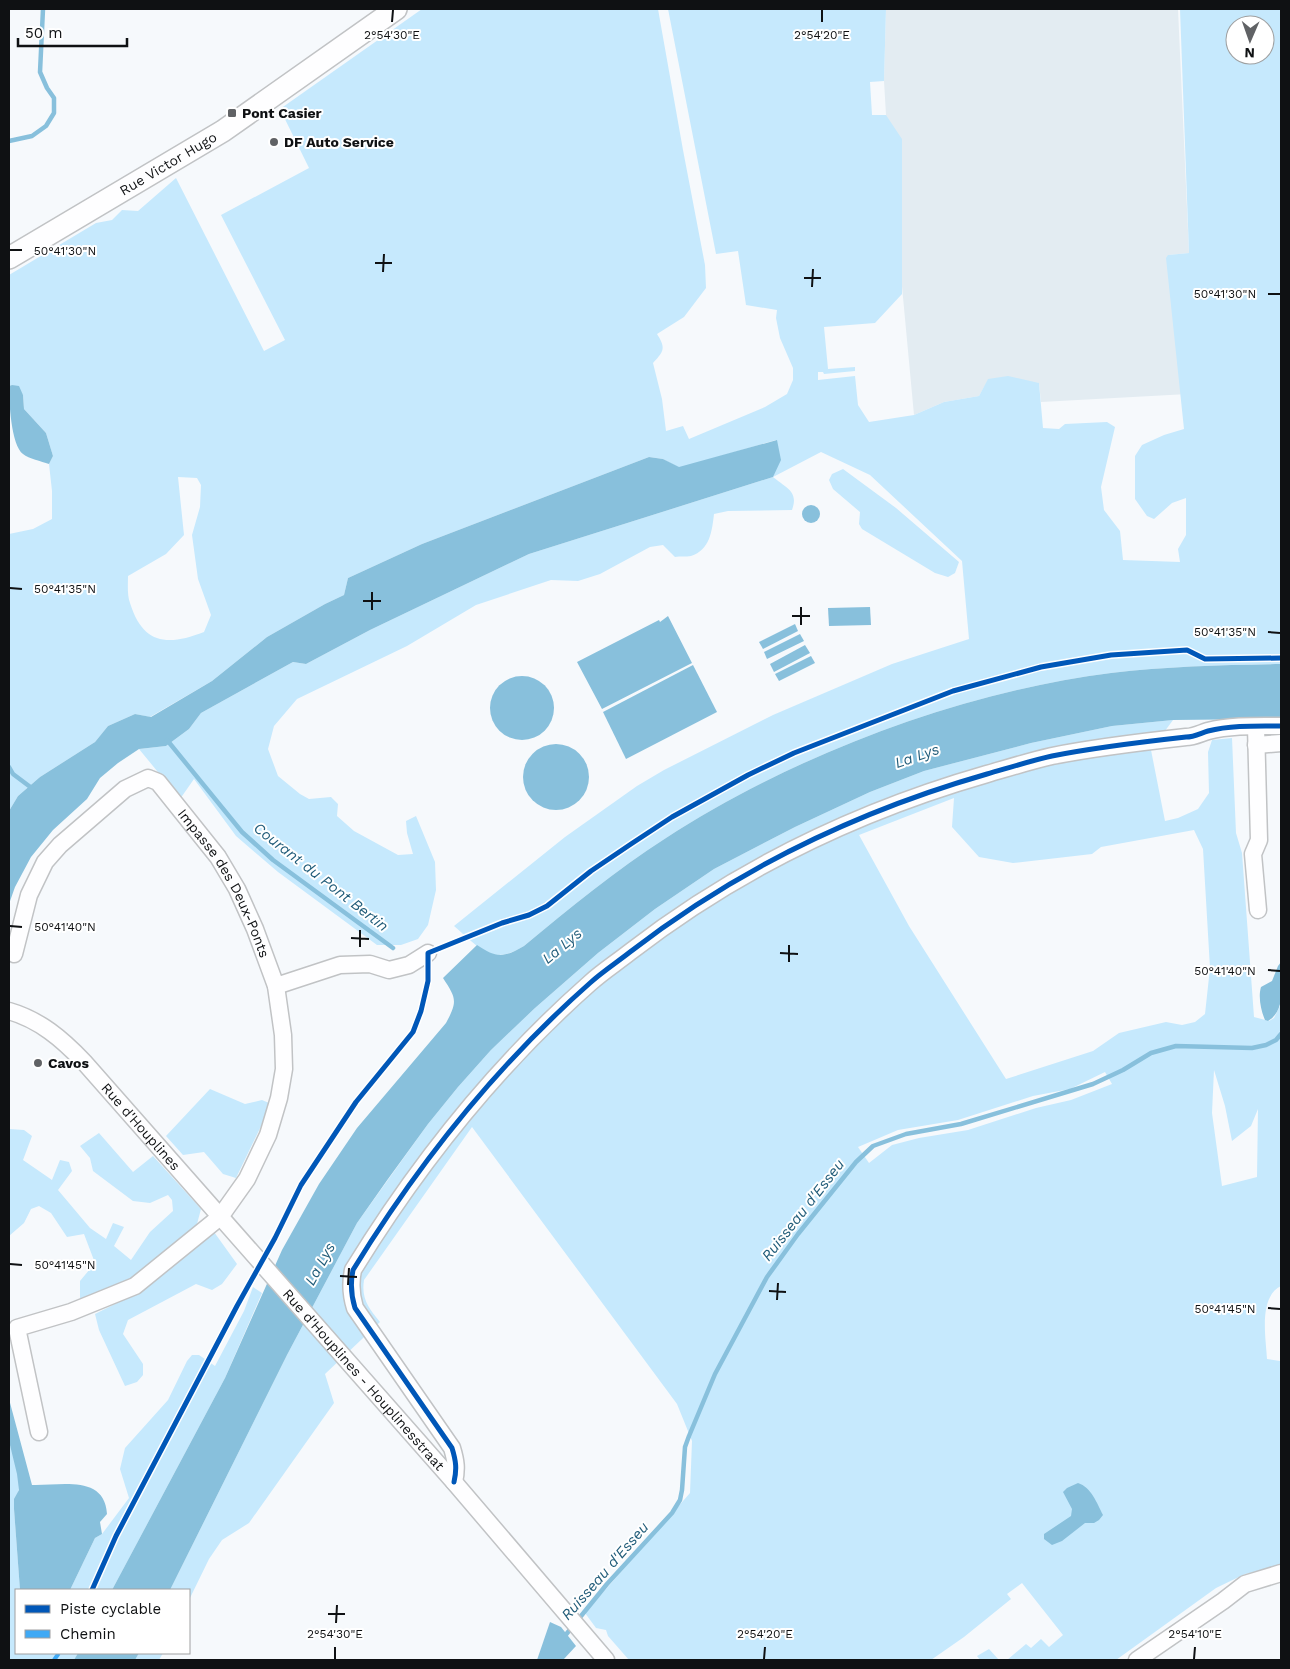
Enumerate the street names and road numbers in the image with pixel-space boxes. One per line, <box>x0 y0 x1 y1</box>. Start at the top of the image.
street label: Rue Victor Hugo <box>117 129 219 199</box>
street label: Impasse des Deux-Ponts <box>175 806 273 960</box>
street label: Rue d'Houplines <box>98 1080 184 1174</box>
street label: Rue d'Houplines - Houplinesstraat <box>280 1286 448 1473</box>

